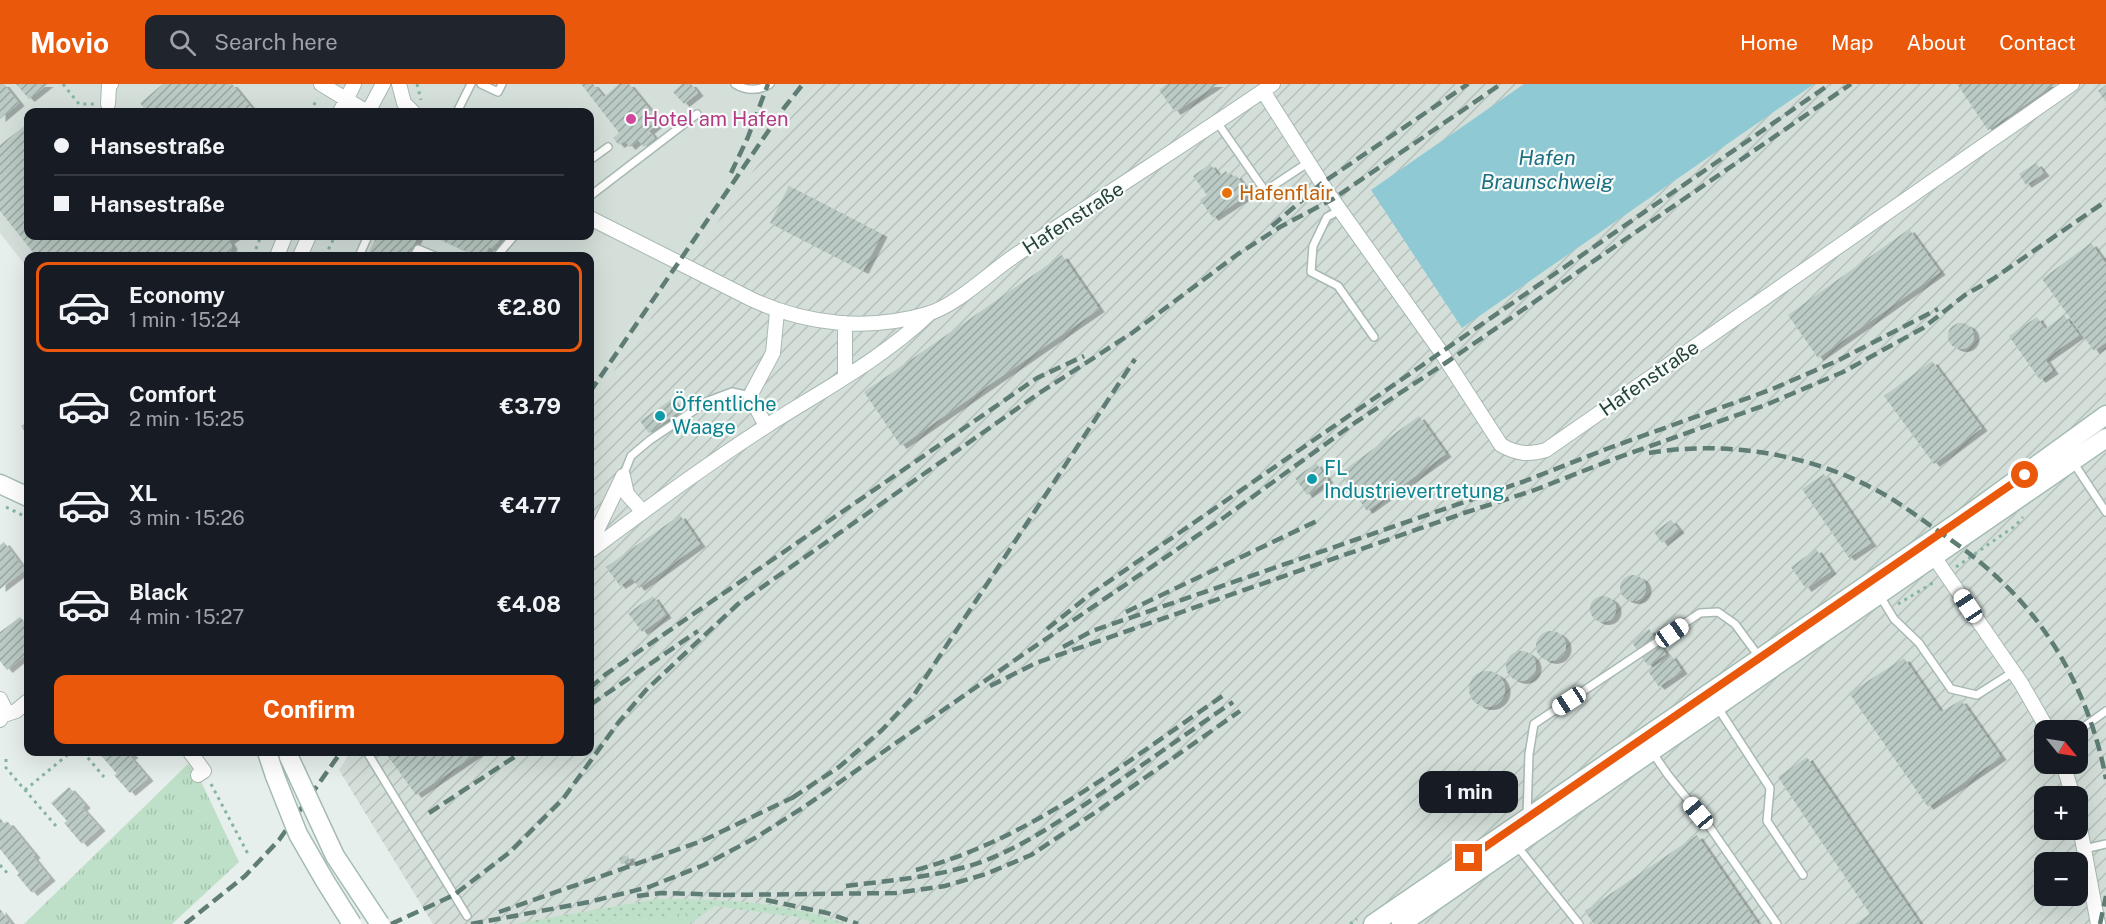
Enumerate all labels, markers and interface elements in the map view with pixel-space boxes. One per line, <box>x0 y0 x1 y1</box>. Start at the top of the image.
search box <box>145 15 565 69</box>
text: Movio <box>30 26 109 59</box>
icon: search <box>166 26 199 59</box>
text: Search here <box>214 29 338 55</box>
text: Home <box>1740 30 1798 55</box>
text: Map <box>1831 30 1874 55</box>
text: About <box>1907 30 1966 55</box>
text: Contact <box>1999 30 2076 55</box>
place label: Hotel am Hafen <box>643 107 789 131</box>
marker: Hotel am Hafen <box>624 112 638 126</box>
text: Hansestraße <box>90 133 225 159</box>
water label: Hafen Braunschweig <box>1481 145 1614 194</box>
street label: Hafenstraße <box>1018 176 1128 260</box>
place label: Hafenflair <box>1239 181 1333 205</box>
marker: Hafenflair <box>1220 186 1234 200</box>
text: Hansestraße <box>90 191 225 217</box>
icon: car <box>57 280 111 334</box>
text: Economy <box>129 282 225 308</box>
text: €2.80 <box>498 294 561 320</box>
text: 1 min · 15:24 <box>129 308 240 332</box>
street label: Hafenstraße <box>1595 335 1703 421</box>
icon: car <box>57 379 111 433</box>
text: Comfort <box>129 381 216 407</box>
place label: Öffentliche Waage <box>672 391 777 439</box>
text: €3.79 <box>500 393 561 419</box>
text: 2 min · 15:25 <box>129 407 244 431</box>
marker: Öffentliche Waage <box>653 409 667 423</box>
place label: FL Industrievertretung <box>1324 456 1505 503</box>
route start <box>2011 461 2038 488</box>
marker: FL Industrievertretung <box>1305 472 1319 486</box>
icon: car <box>57 478 111 532</box>
text: XL <box>129 480 157 506</box>
text: €4.77 <box>500 492 561 518</box>
text: 3 min · 15:26 <box>129 506 245 530</box>
icon: car <box>57 577 111 631</box>
text: Black <box>129 579 188 605</box>
car <box>1950 586 1986 626</box>
text: €4.08 <box>497 591 561 617</box>
text: 4 min · 15:27 <box>129 605 244 629</box>
car <box>1652 615 1692 651</box>
button: Confirm <box>54 675 564 744</box>
car <box>1549 684 1589 718</box>
north arrow <box>2034 720 2088 774</box>
map controls <box>2034 720 2088 906</box>
callout: 1 min <box>1420 771 1518 813</box>
text: 1 min <box>1444 780 1493 804</box>
button: + <box>2034 786 2088 840</box>
car <box>1680 793 1716 833</box>
route end <box>1455 844 1482 871</box>
button: − <box>2034 852 2088 906</box>

